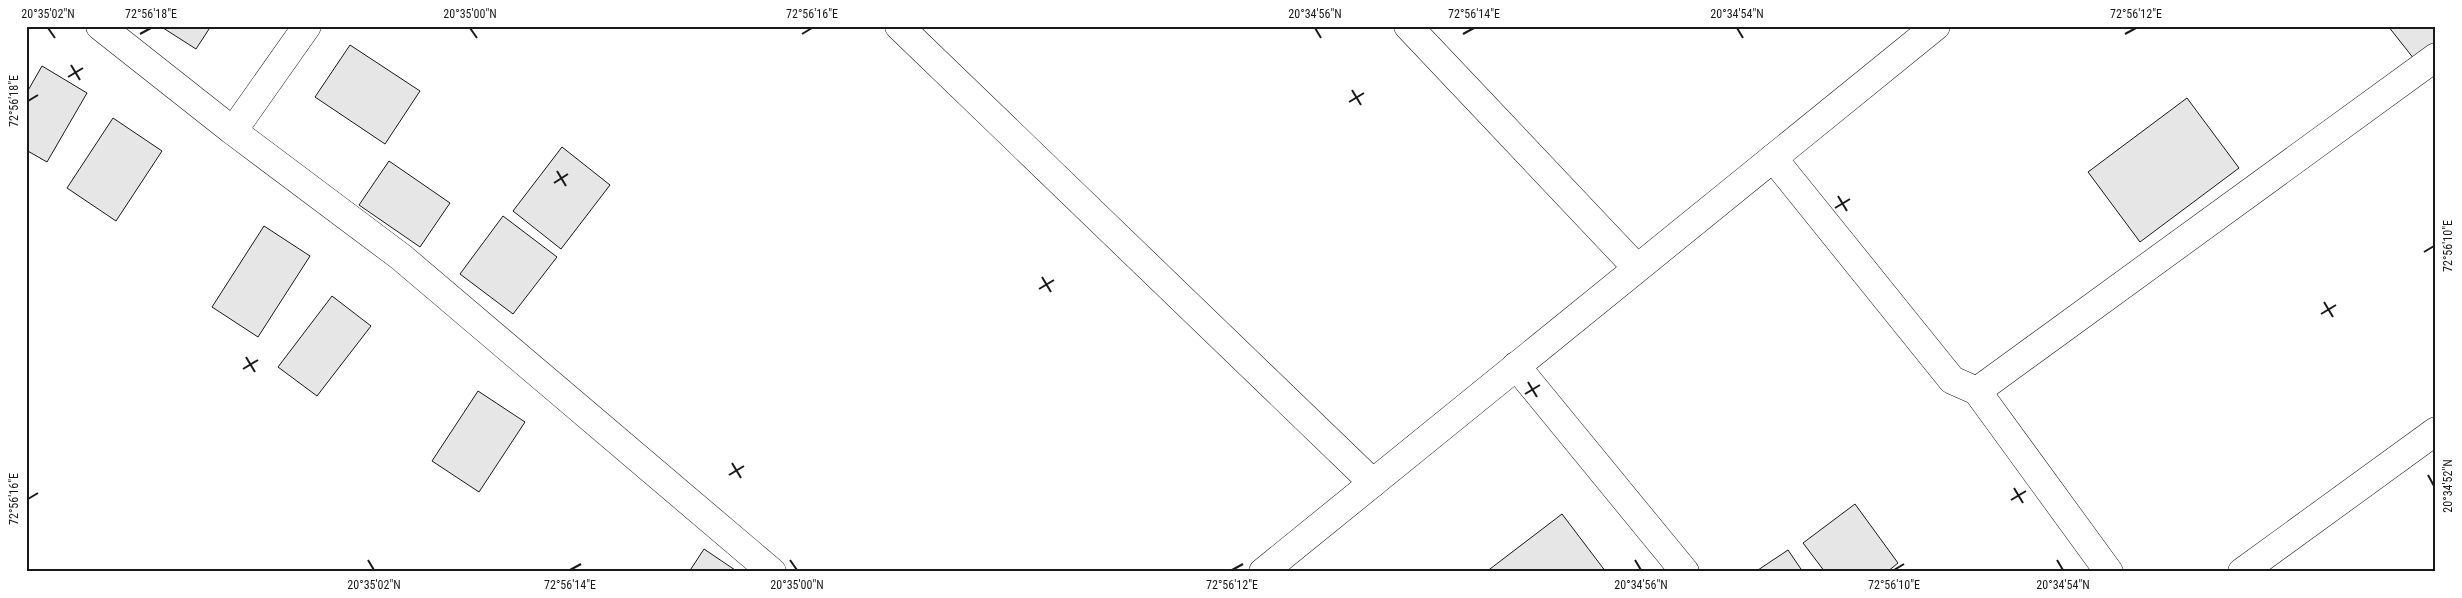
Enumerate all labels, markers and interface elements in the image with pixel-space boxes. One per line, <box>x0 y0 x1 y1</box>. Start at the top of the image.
text: 20°35'02"N <box>21 7 75 21</box>
text: 72°56'18"E <box>125 7 177 21</box>
text: 20°35'00"N <box>443 7 497 21</box>
text: 72°56'16"E <box>786 7 838 21</box>
text: 20°34'56"N <box>1288 7 1342 21</box>
text: 72°56'14"E <box>1448 7 1500 21</box>
text: 20°34'54"N <box>1710 7 1764 21</box>
text: 72°56'12"E <box>2110 7 2162 21</box>
text: 72°56'18"E <box>7 75 21 127</box>
text: 72°56'10"E <box>2441 220 2455 272</box>
text: 20°34'52"N <box>2441 459 2455 513</box>
text: 72°56'16"E <box>7 473 21 525</box>
text: 20°35'02"N <box>347 578 401 592</box>
text: 72°56'14"E <box>544 578 596 592</box>
text: 20°35'00"N <box>770 578 824 592</box>
text: 72°56'12"E <box>1206 578 1258 592</box>
text: 20°34'56"N <box>1614 578 1668 592</box>
text: 72°56'10"E <box>1868 578 1920 592</box>
text: 20°34'54"N <box>2036 578 2090 592</box>

